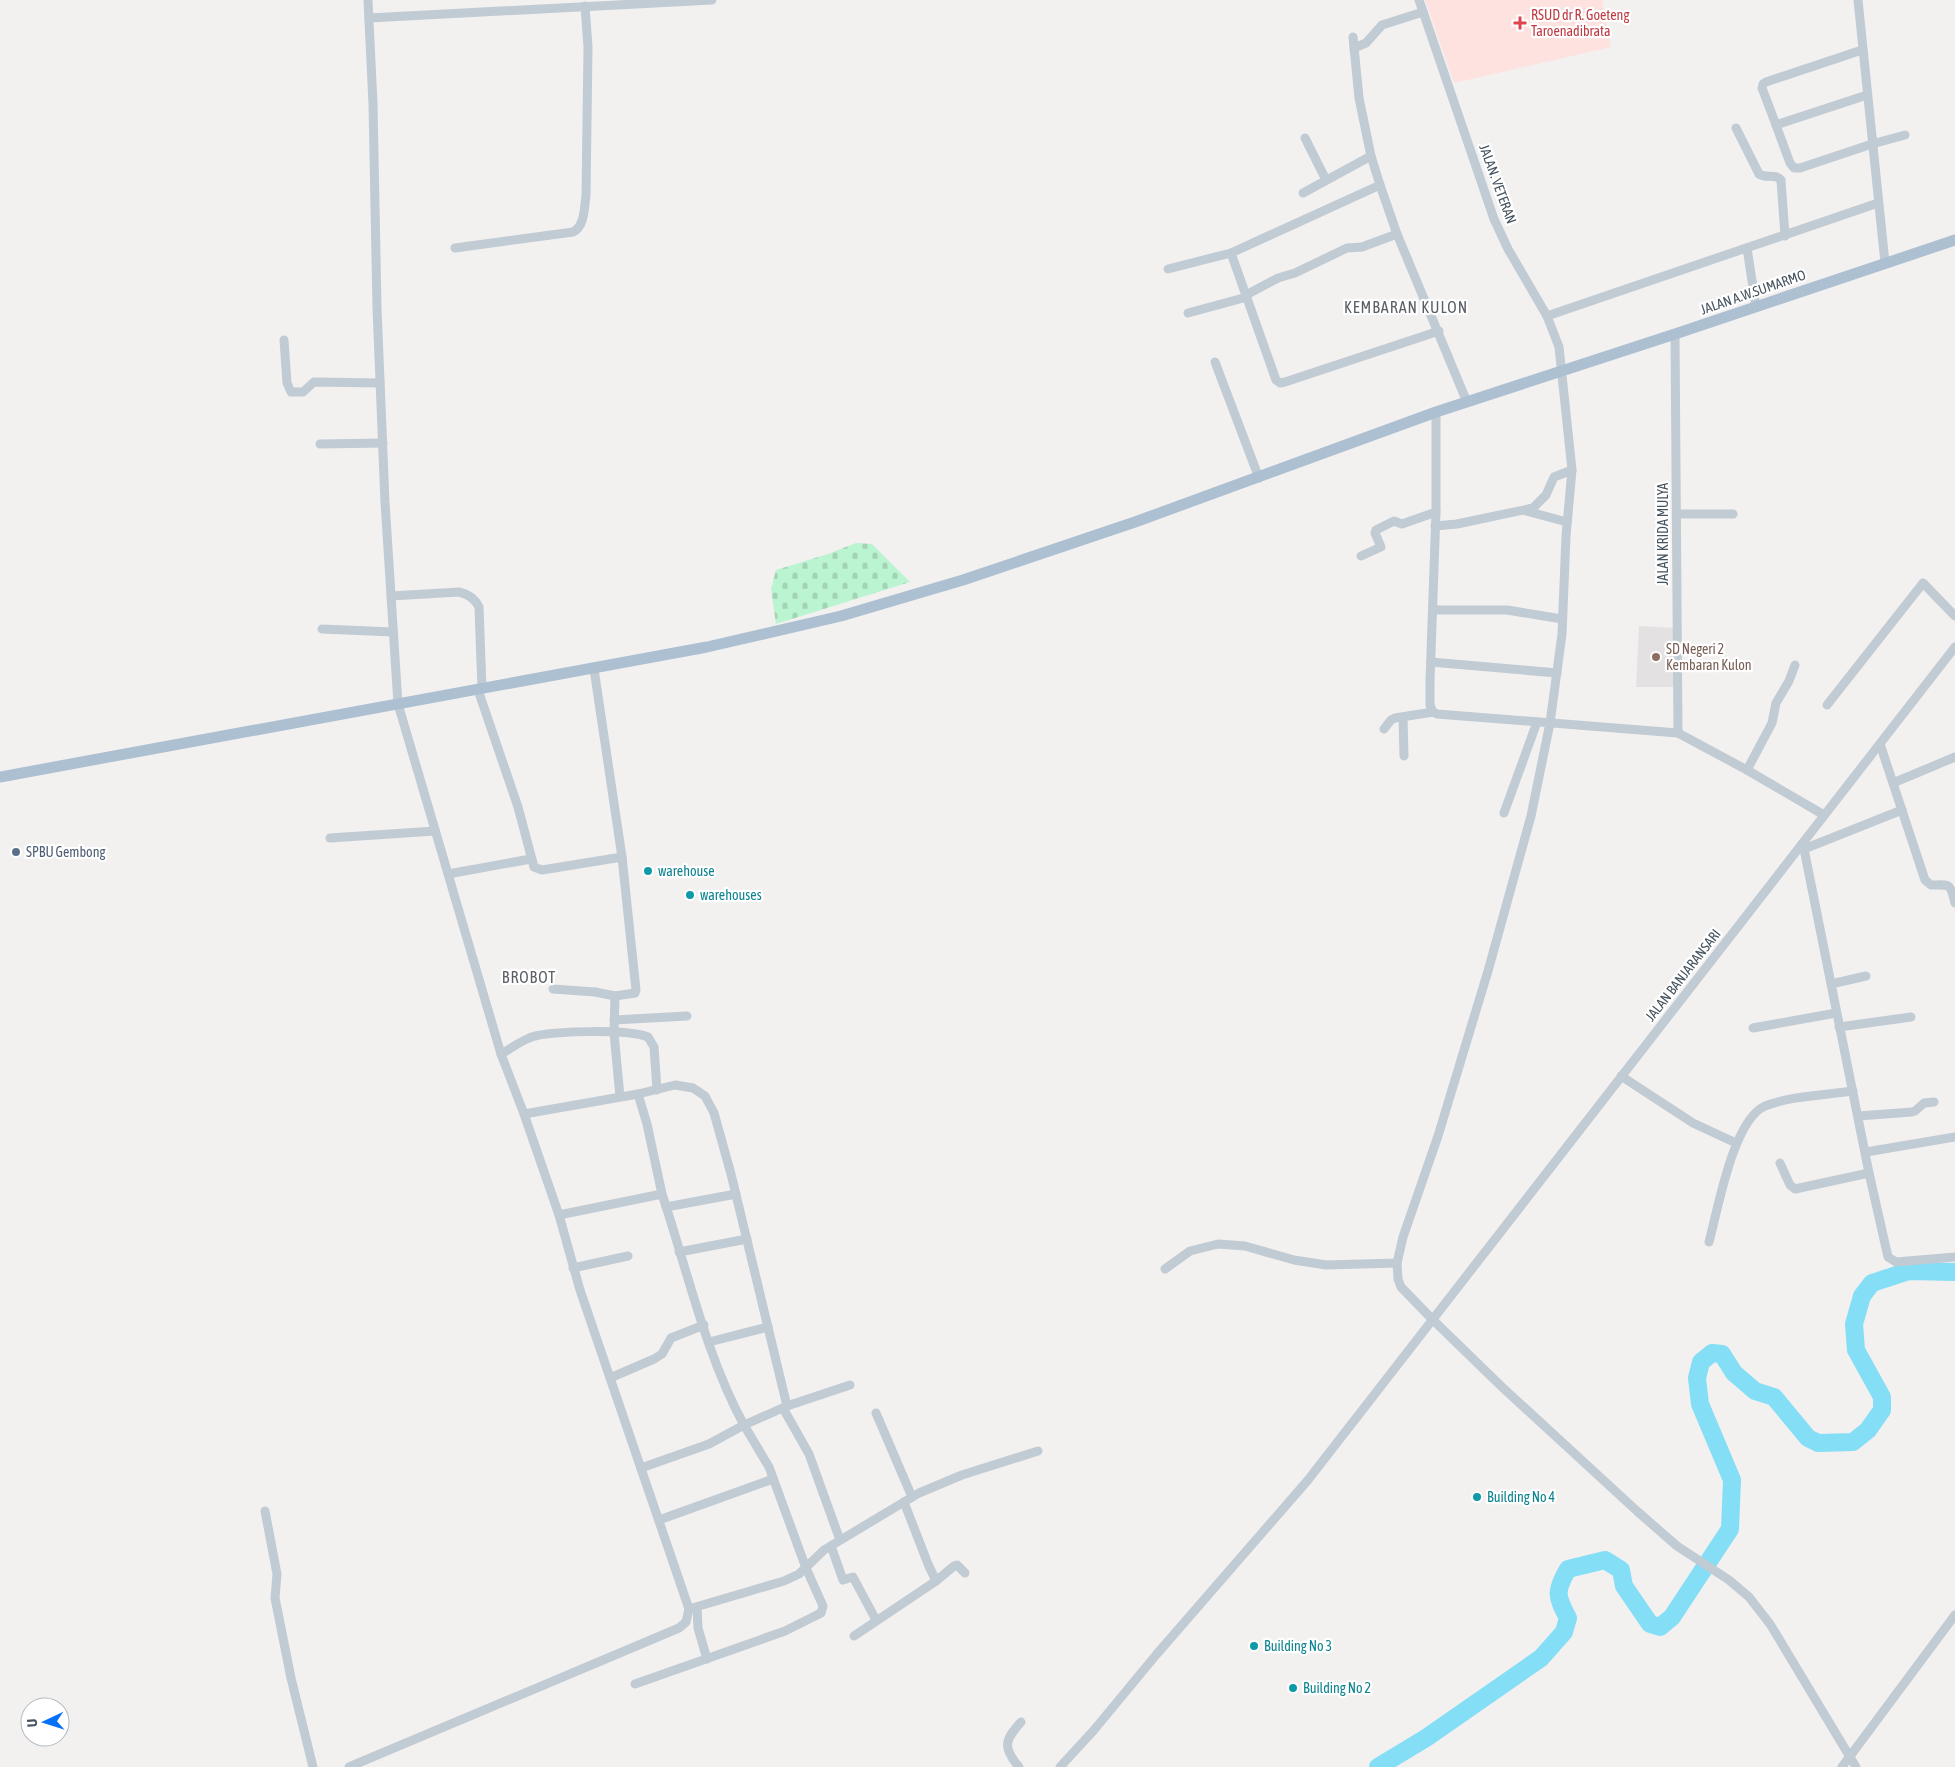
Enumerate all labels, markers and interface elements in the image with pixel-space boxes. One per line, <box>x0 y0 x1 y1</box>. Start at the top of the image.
place label: RSUD dr R. Goeteng Taroenadibrata <box>1531 7 1629 39</box>
marker: RSUD dr R. Goeteng Taroenadibrata <box>1513 16 1527 30</box>
street label: JALAN. VETERAN <box>1476 142 1520 226</box>
street label: JALAN A.W.SUMARMO <box>1698 267 1808 317</box>
district label: KEMBARAN KULON <box>1344 298 1468 316</box>
street label: JALAN KRIDA MULYA <box>1655 483 1671 585</box>
place label: SD Negeri 2 Kembaran Kulon <box>1666 641 1752 673</box>
marker: SD Negeri 2 Kembaran Kulon <box>1650 651 1662 663</box>
place label: SPBU Gembong <box>26 844 105 860</box>
marker: SPBU Gembong <box>10 846 22 858</box>
place label: warehouse <box>658 863 715 879</box>
marker: warehouse <box>642 865 654 877</box>
place label: warehouses <box>700 887 762 903</box>
marker: warehouses <box>684 889 696 901</box>
street label: JALAN BANJARANSARI <box>1642 926 1724 1024</box>
district label: BROBOT <box>502 968 556 986</box>
place label: Building No 4 <box>1487 1489 1556 1505</box>
marker: Building No 4 <box>1471 1491 1483 1503</box>
place label: Building No 3 <box>1264 1638 1332 1654</box>
marker: Building No 3 <box>1248 1640 1260 1652</box>
place label: Building No 2 <box>1303 1680 1371 1696</box>
marker: Building No 2 <box>1287 1682 1299 1694</box>
north arrow <box>20 1697 70 1747</box>
text: U <box>24 1718 40 1728</box>

